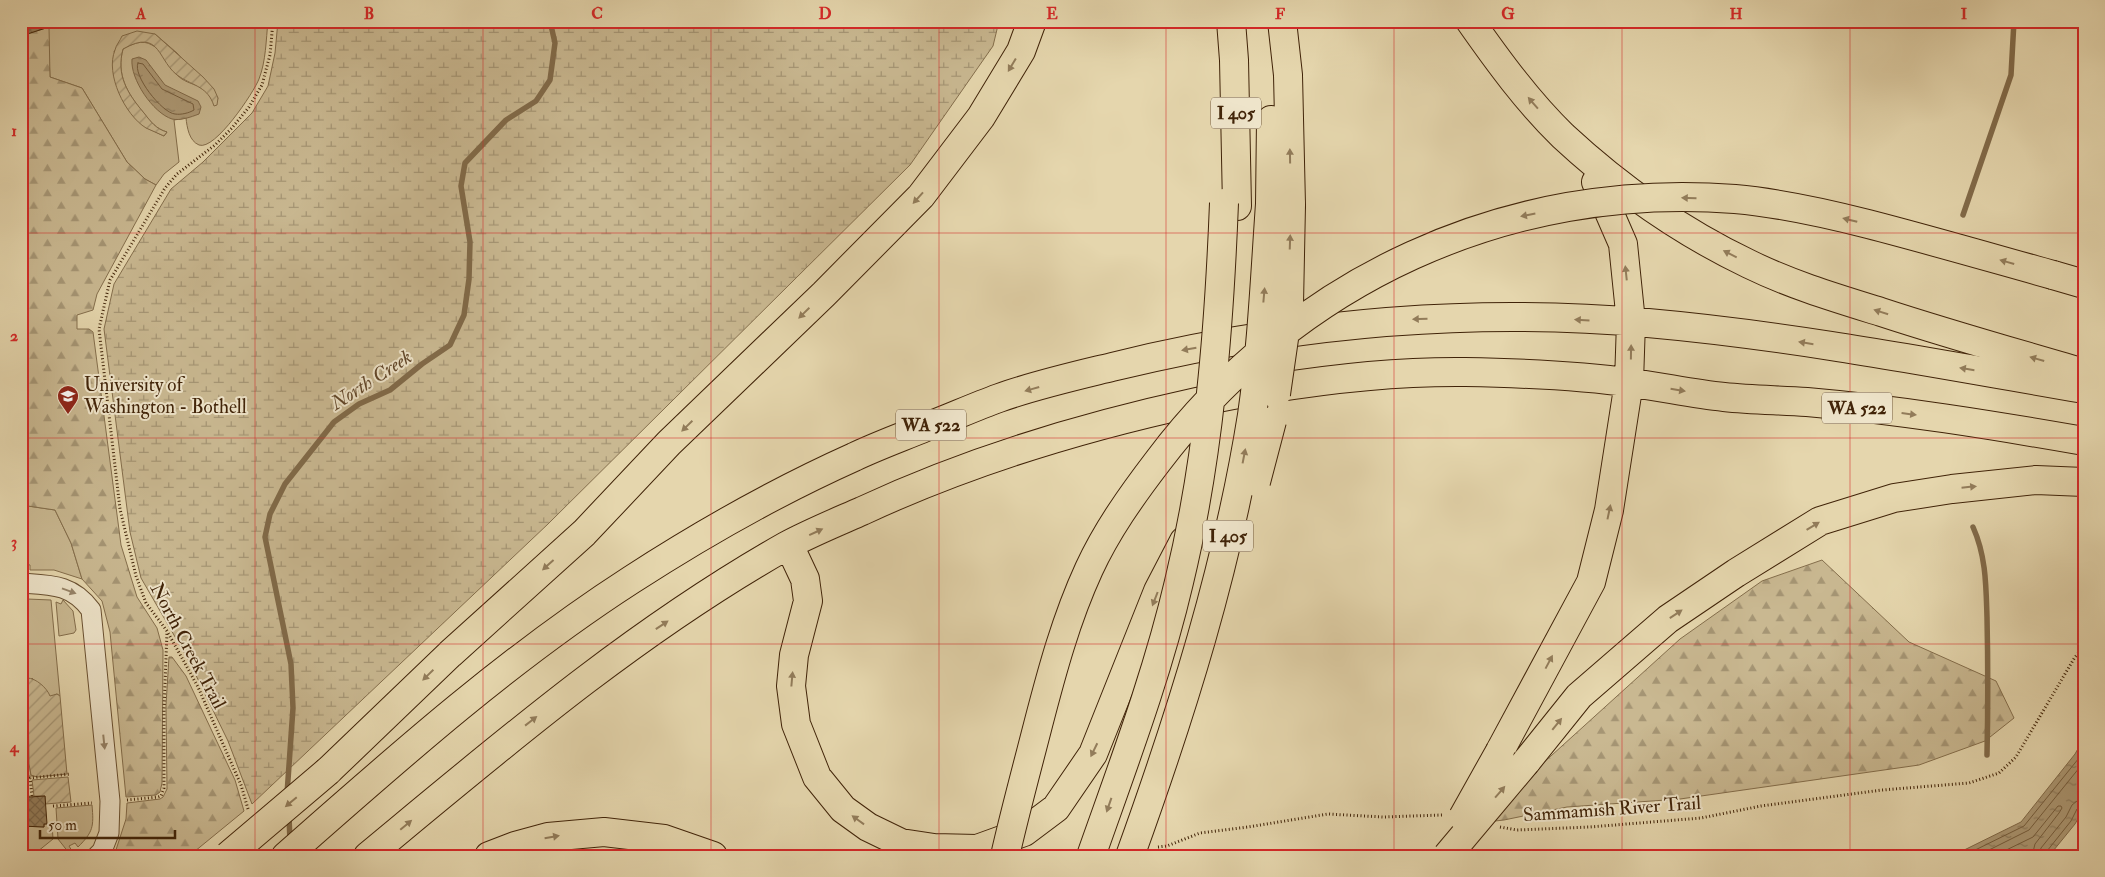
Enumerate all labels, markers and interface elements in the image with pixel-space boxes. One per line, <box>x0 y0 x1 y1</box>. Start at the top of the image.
text: A <box>135 4 147 24</box>
text: B <box>364 4 374 24</box>
text: C <box>591 4 603 24</box>
text: D <box>818 4 832 24</box>
text: E <box>1046 4 1058 24</box>
text: F <box>1275 4 1285 24</box>
text: G <box>1501 4 1515 24</box>
text: H <box>1729 4 1743 24</box>
text: I <box>1961 4 1968 24</box>
one-way arrow <box>1008 59 1017 72</box>
one-way arrow <box>1528 96 1539 109</box>
road number: I 405 <box>1211 98 1261 128</box>
text: 1 <box>11 121 17 141</box>
one-way arrow <box>1286 148 1294 164</box>
one-way arrow <box>912 191 924 203</box>
one-way arrow <box>1681 194 1697 202</box>
one-way arrow <box>1520 212 1536 220</box>
one-way arrow <box>1842 215 1857 223</box>
one-way arrow <box>1286 233 1294 249</box>
one-way arrow <box>1723 250 1737 258</box>
one-way arrow <box>1999 258 2014 266</box>
one-way arrow <box>1622 265 1630 281</box>
one-way arrow <box>1260 287 1268 303</box>
one-way arrow <box>798 307 810 319</box>
one-way arrow <box>1874 308 1889 316</box>
one-way arrow <box>1574 315 1590 323</box>
one-way arrow <box>1411 316 1427 324</box>
text: 2 <box>10 326 18 346</box>
one-way arrow <box>1798 339 1814 347</box>
water label: North Creek <box>325 344 416 416</box>
one-way arrow <box>1627 344 1635 360</box>
one-way arrow <box>1181 345 1197 353</box>
one-way arrow <box>2029 355 2044 363</box>
one-way arrow <box>1958 365 1974 373</box>
place label: University of Washington - Bothell <box>83 373 247 419</box>
school or university icon: University of Washington - Bothell <box>56 384 80 415</box>
one-way arrow <box>1024 385 1039 393</box>
one-way arrow <box>1670 386 1686 394</box>
road number: WA 522 <box>1822 392 1892 423</box>
road number: WA 522 <box>896 410 966 440</box>
one-way arrow <box>1901 410 1917 418</box>
one-way arrow <box>681 420 693 432</box>
one-way arrow <box>1240 448 1248 464</box>
one-way arrow <box>1962 483 1978 491</box>
one-way arrow <box>1605 504 1613 520</box>
road number: I 405 <box>1203 520 1253 552</box>
one-way arrow <box>1806 522 1819 531</box>
one-way arrow <box>809 528 823 536</box>
text: 3 <box>11 532 17 552</box>
one-way arrow <box>542 559 554 571</box>
street label: North Creek Trail <box>145 579 231 713</box>
one-way arrow <box>62 587 77 595</box>
one-way arrow <box>1151 592 1159 607</box>
one-way arrow <box>1669 609 1682 618</box>
one-way arrow <box>655 620 669 630</box>
one-way arrow <box>1545 655 1553 669</box>
one-way arrow <box>422 669 434 681</box>
one-way arrow <box>788 670 796 686</box>
one-way arrow <box>524 716 537 727</box>
one-way arrow <box>1551 717 1562 730</box>
one-way arrow <box>100 734 108 750</box>
text: 4 <box>9 737 20 757</box>
one-way arrow <box>1090 743 1098 757</box>
one-way arrow <box>1495 785 1506 798</box>
street label: Sammamish River Trail <box>1522 791 1702 827</box>
one-way arrow <box>285 797 298 808</box>
one-way arrow <box>1105 798 1113 813</box>
scale bar <box>40 807 175 839</box>
one-way arrow <box>851 815 865 825</box>
text: 50 m <box>48 816 77 835</box>
one-way arrow <box>399 819 412 830</box>
one-way arrow <box>544 832 560 840</box>

